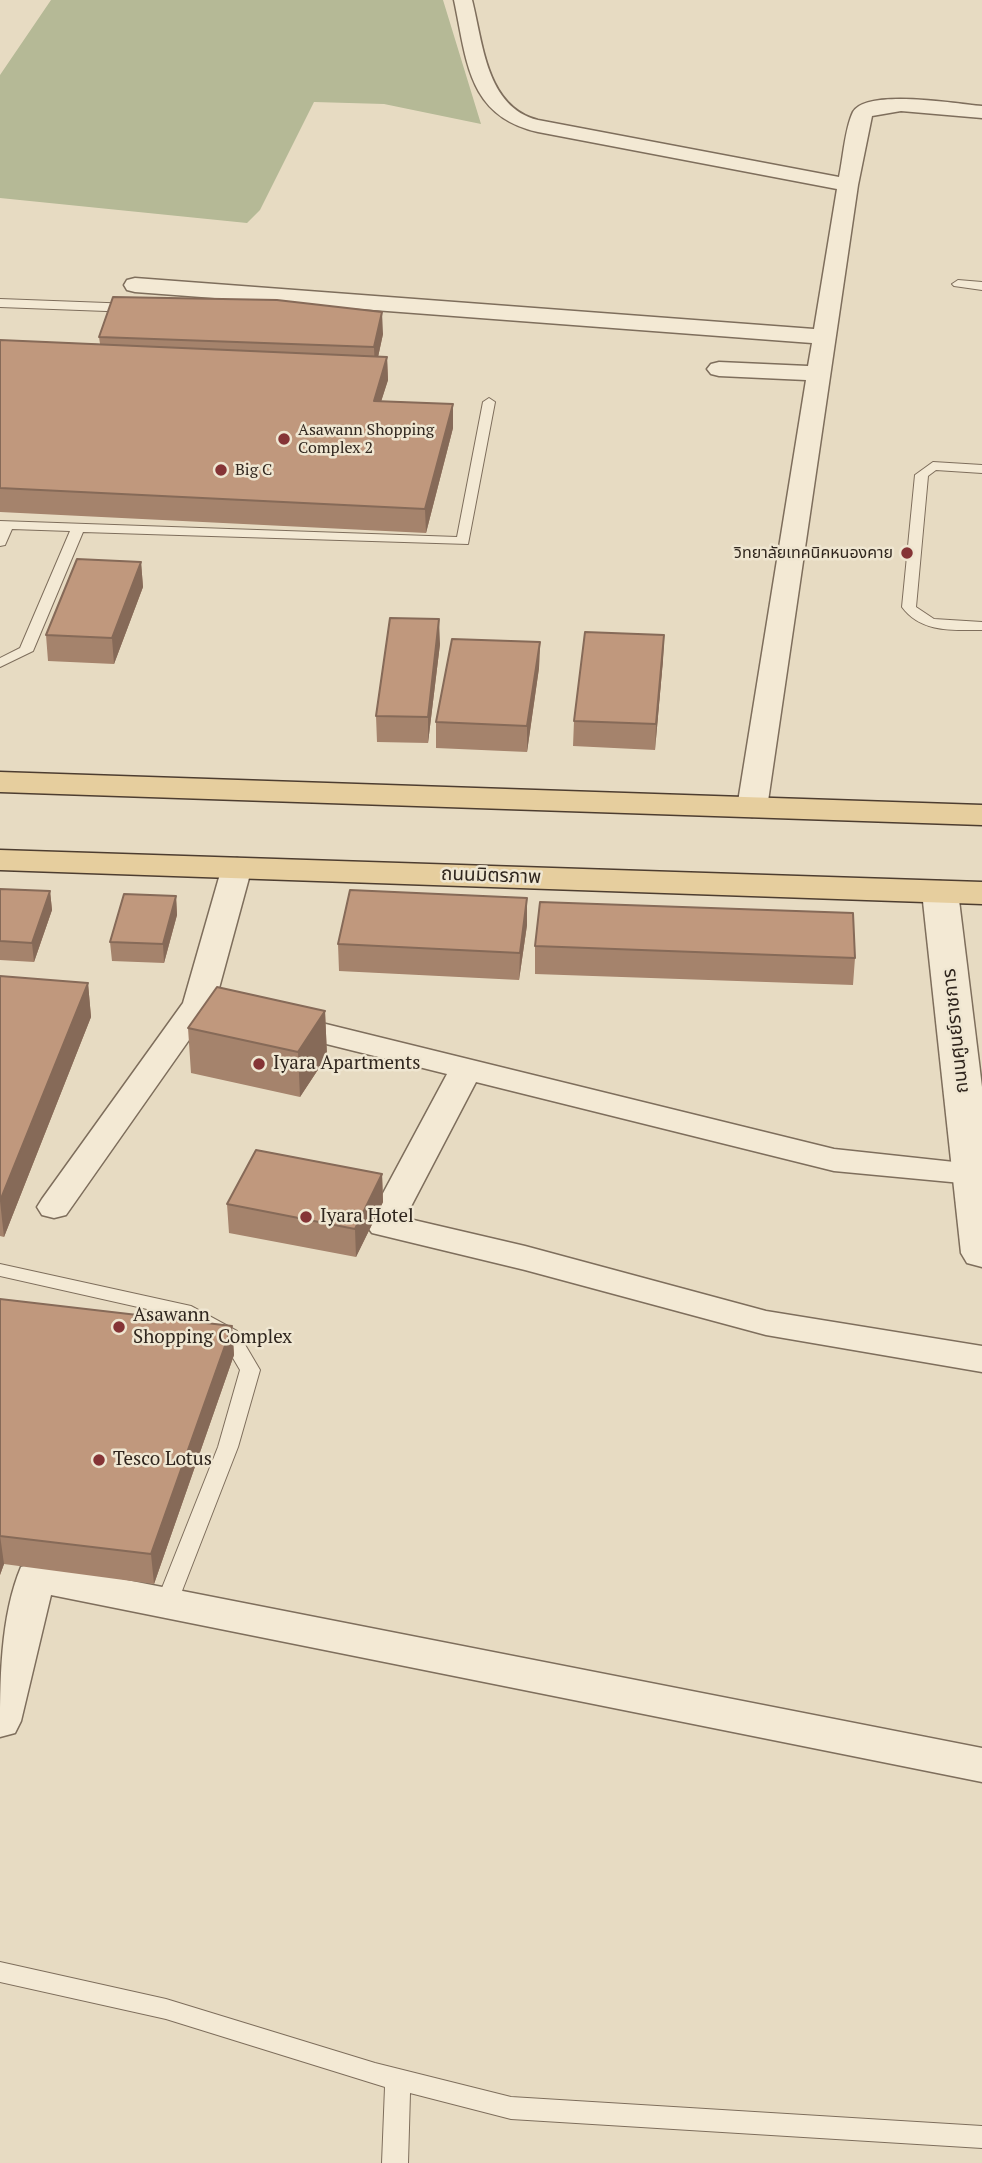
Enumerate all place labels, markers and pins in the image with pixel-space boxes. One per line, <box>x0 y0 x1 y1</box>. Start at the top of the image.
place label: Asawann Shopping Complex 2 <box>298 420 434 458</box>
marker: Asawann Shopping Complex 2 <box>276 431 292 447</box>
place label: Big C <box>235 460 272 480</box>
marker: Big C <box>213 462 229 478</box>
place label: วิทยาลัยเทคนิคหนองคาย <box>734 543 893 563</box>
marker: วิทยาลัยเทคนิคหนองคาย <box>899 545 915 561</box>
place label: Iyara Apartments <box>273 1053 421 1075</box>
marker: Iyara Apartments <box>251 1056 267 1072</box>
place label: Iyara Hotel <box>320 1206 414 1228</box>
marker: Iyara Hotel <box>298 1209 314 1225</box>
place label: Asawann Shopping Complex <box>133 1305 292 1349</box>
marker: Asawann Shopping Complex <box>111 1319 127 1335</box>
place label: Tesco Lotus <box>113 1449 212 1471</box>
marker: Tesco Lotus <box>91 1452 107 1468</box>

